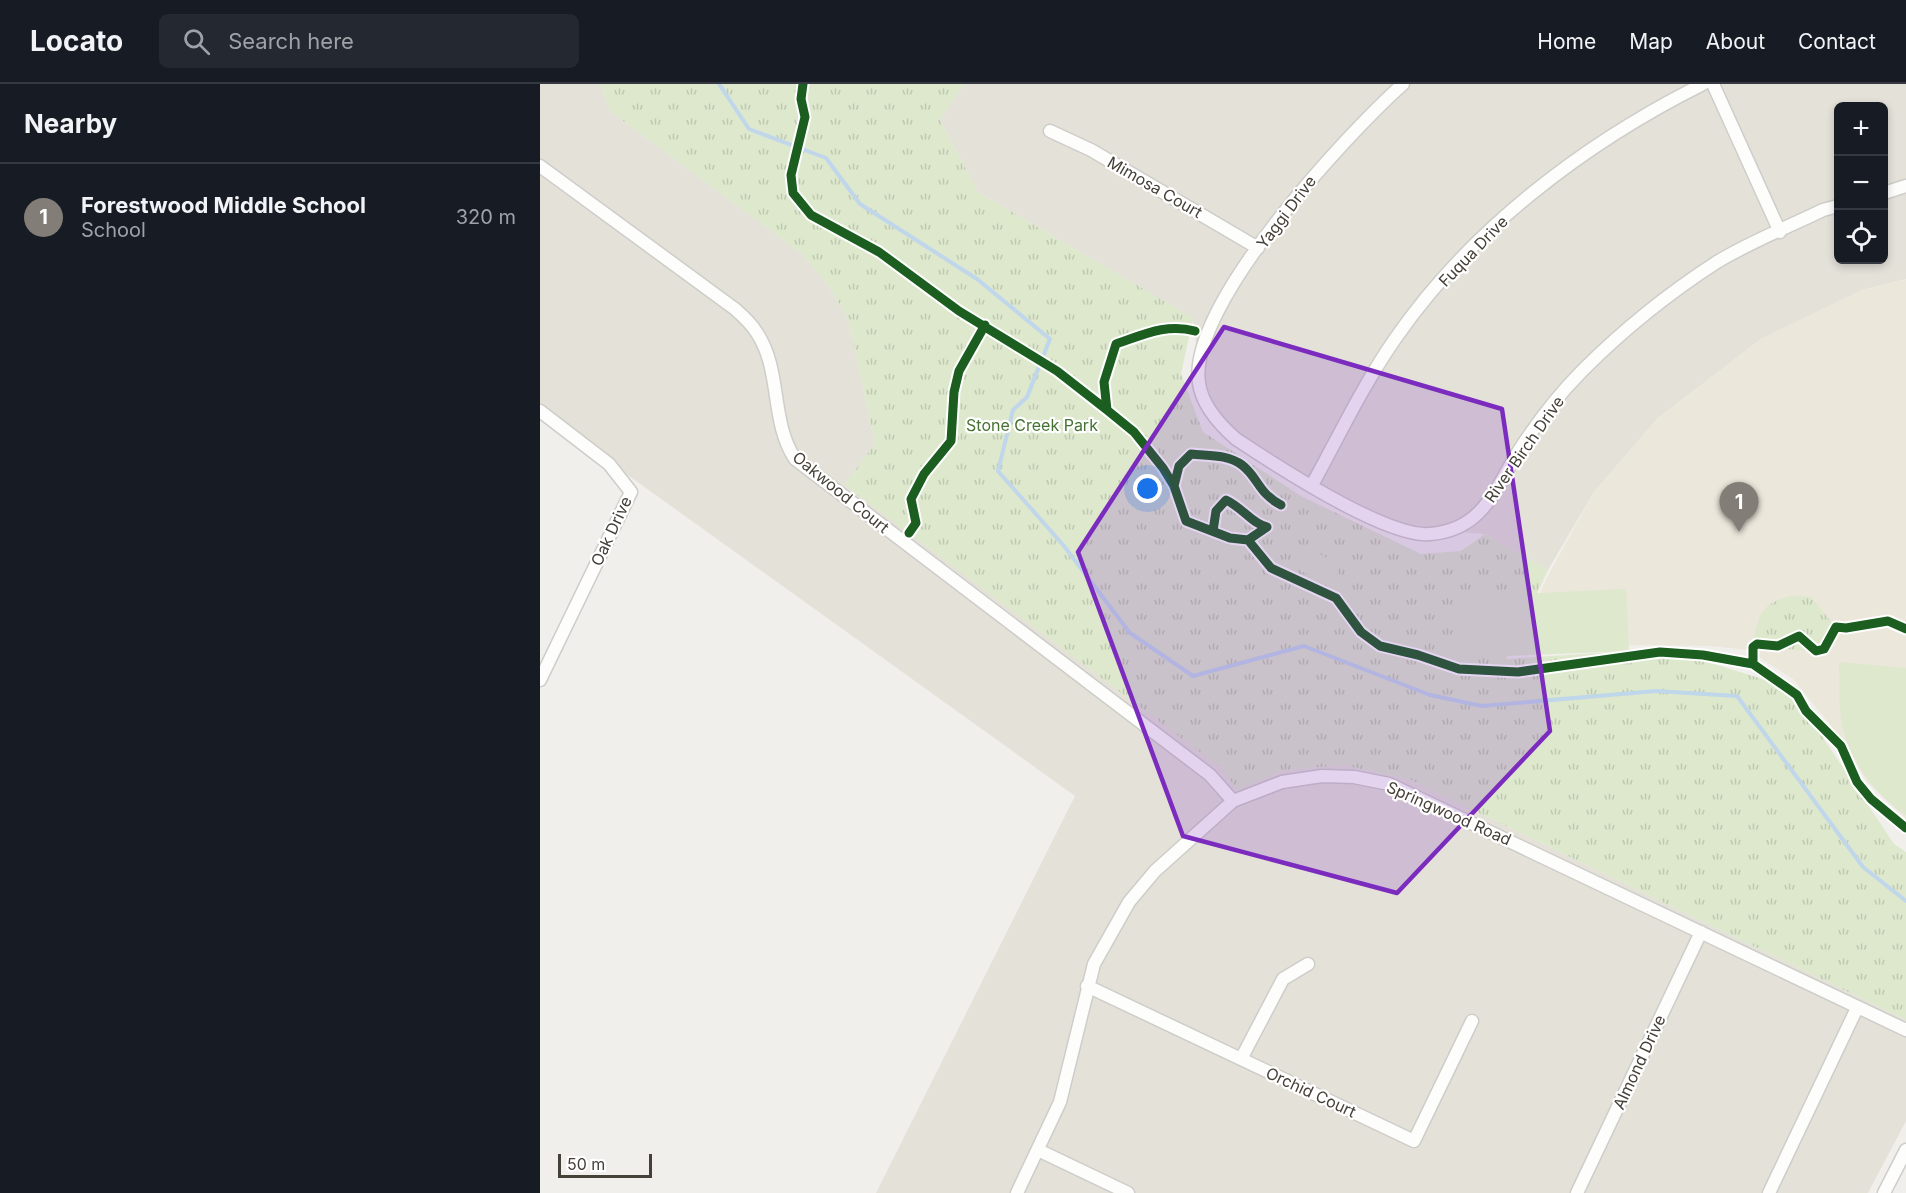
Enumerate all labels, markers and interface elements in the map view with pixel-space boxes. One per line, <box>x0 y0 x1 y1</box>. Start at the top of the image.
search box <box>159 14 579 68</box>
text: Locato <box>30 24 123 58</box>
icon: search <box>180 25 213 58</box>
text: Search here <box>228 28 354 54</box>
text: Home <box>1537 29 1596 54</box>
text: Map <box>1629 29 1673 54</box>
text: About <box>1706 29 1765 54</box>
text: Contact <box>1798 29 1876 54</box>
map controls <box>1834 102 1888 264</box>
button: + <box>1834 102 1888 156</box>
text: Nearby <box>24 108 117 139</box>
street label: Mimosa Court <box>1104 152 1206 222</box>
button: − <box>1834 156 1888 210</box>
street label: Yaggi Drive <box>1252 171 1320 253</box>
text: Forestwood Middle School <box>81 192 366 218</box>
text: 1 <box>39 205 48 229</box>
text: 320 m <box>456 205 516 229</box>
button: locate <box>1834 210 1888 264</box>
street label: Fuqua Drive <box>1434 211 1512 291</box>
text: School <box>81 218 146 242</box>
street label: River Birch Drive <box>1480 392 1568 506</box>
park label: Stone Creek Park <box>966 415 1098 435</box>
street label: Oakwood Court <box>789 447 893 537</box>
your location <box>1133 474 1162 503</box>
pin: 1 <box>1720 482 1758 532</box>
street label: Oak Drive <box>586 493 636 569</box>
street label: Springwood Road <box>1384 777 1514 849</box>
street label: Almond Drive <box>1608 1012 1670 1112</box>
street label: Orchid Court <box>1263 1062 1359 1122</box>
scale bar <box>558 1151 652 1178</box>
text: 50 m <box>567 1154 605 1174</box>

